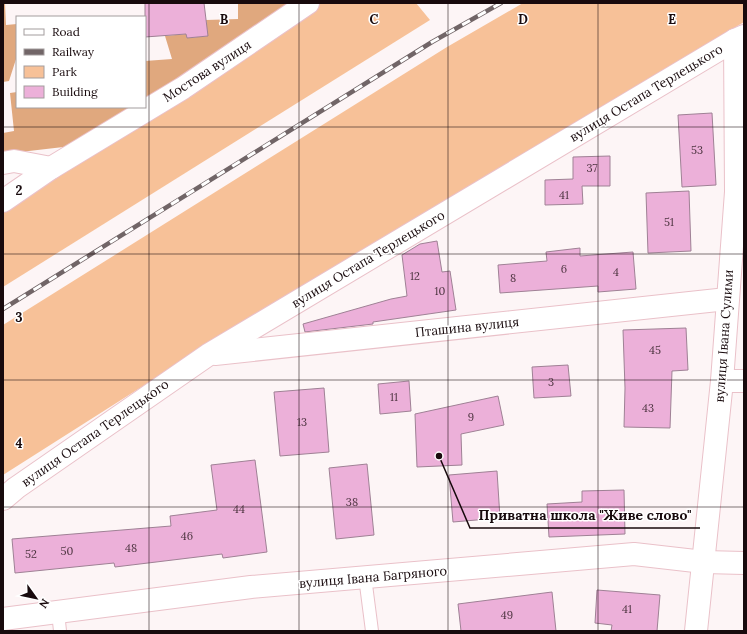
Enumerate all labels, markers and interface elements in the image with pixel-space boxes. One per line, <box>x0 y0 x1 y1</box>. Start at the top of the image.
text: B <box>220 11 229 28</box>
text: C <box>370 11 379 28</box>
text: D <box>518 11 528 28</box>
text: E <box>668 11 676 28</box>
legend <box>16 16 146 108</box>
text: Road <box>52 24 80 39</box>
street label: Мостова вулиця <box>160 36 254 106</box>
street label: вулиця Остапа Терлецького <box>566 40 726 146</box>
text: Railway <box>52 44 95 59</box>
text: Park <box>52 64 78 79</box>
text: Building <box>52 84 98 99</box>
house number: 53 <box>691 143 703 157</box>
house number: 37 <box>587 161 597 175</box>
text: 2 <box>16 182 23 199</box>
house number: 41 <box>559 188 569 202</box>
street label: вулиця Остапа Терлецького <box>288 206 448 312</box>
house number: 51 <box>664 215 674 229</box>
house number: 6 <box>561 262 567 276</box>
house number: 4 <box>613 265 619 279</box>
house number: 12 <box>410 269 420 283</box>
street label: вулиця Івана Сулими <box>711 269 737 403</box>
house number: 8 <box>510 271 516 285</box>
house number: 10 <box>435 284 446 298</box>
text: 3 <box>15 309 23 326</box>
street label: Пташина вулиця <box>414 313 520 341</box>
house number: 45 <box>649 343 661 357</box>
street label: вулиця Остапа Терлецького <box>18 375 172 490</box>
house number: 3 <box>548 375 554 389</box>
house number: 11 <box>390 390 398 404</box>
house number: 43 <box>642 401 654 415</box>
house number: 9 <box>468 410 474 424</box>
house number: 13 <box>297 415 307 429</box>
text: 4 <box>15 435 23 452</box>
house number: 38 <box>346 495 358 509</box>
house number: 44 <box>233 502 245 516</box>
callout: Приватна школа "Живе слово" <box>470 502 700 528</box>
text: Приватна школа "Живе слово" <box>478 506 692 524</box>
house number: 46 <box>181 529 193 543</box>
house number: 48 <box>125 541 137 555</box>
house number: 50 <box>61 544 74 558</box>
house number: 52 <box>25 547 37 561</box>
street label: вулиця Івана Багряного <box>298 562 448 592</box>
north arrow <box>16 578 56 618</box>
text: N <box>36 596 53 611</box>
house number: 41 <box>622 602 632 616</box>
house number: 49 <box>501 608 513 622</box>

